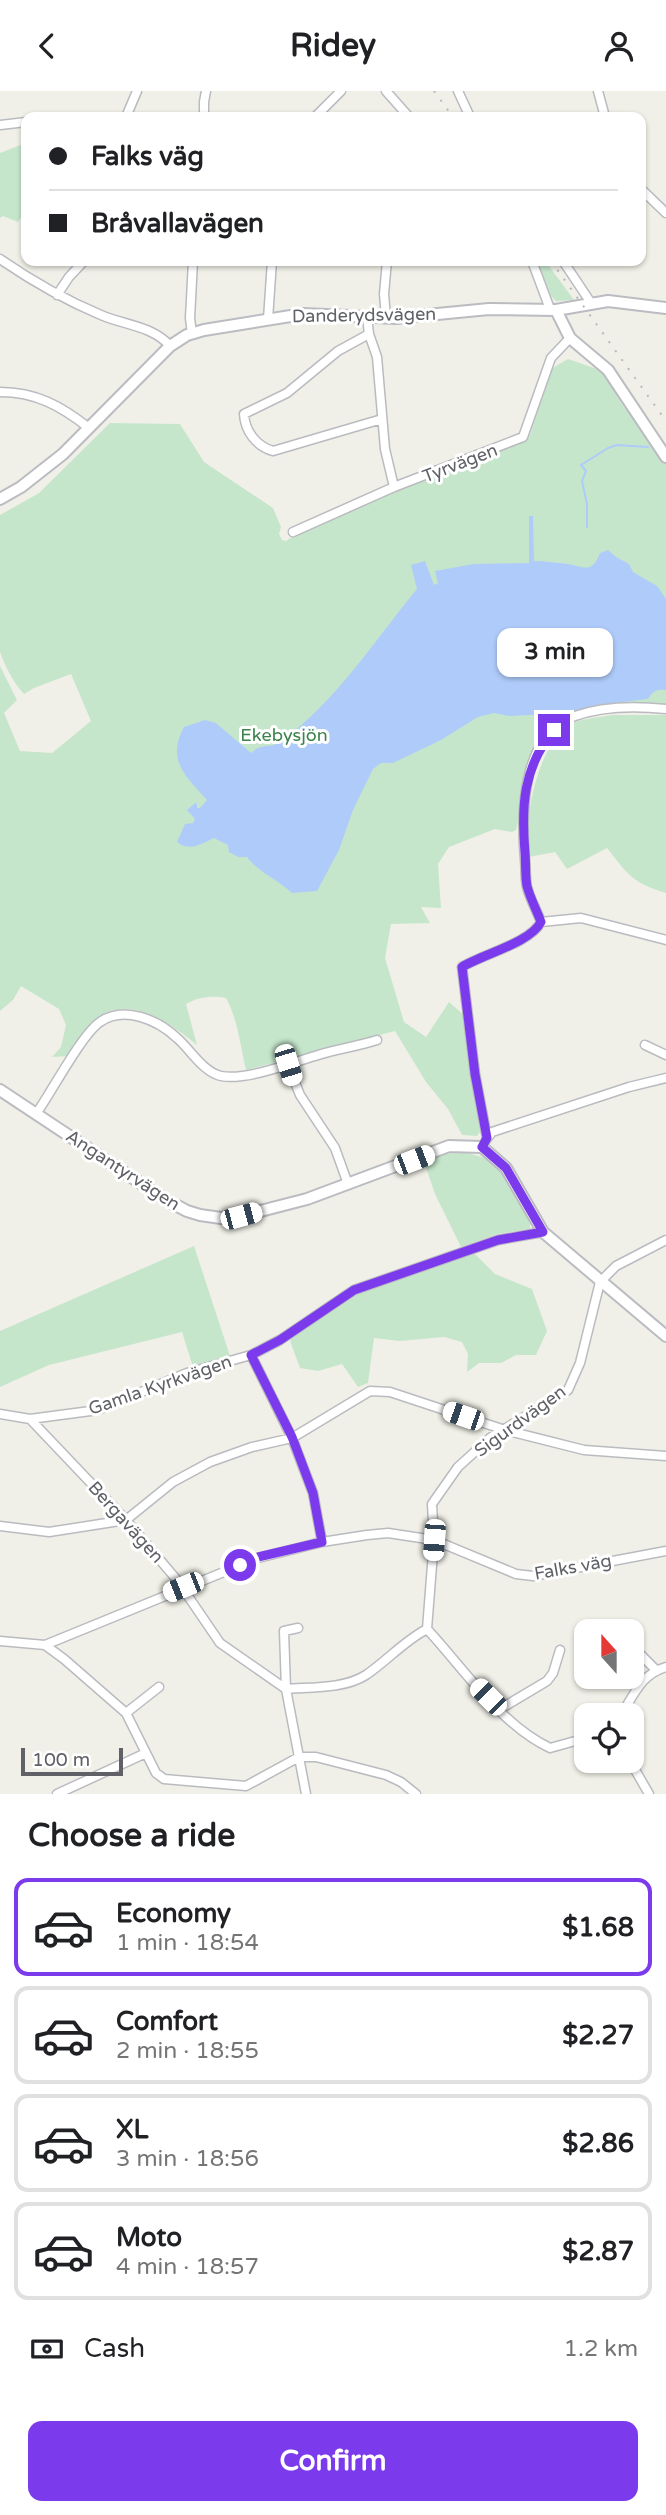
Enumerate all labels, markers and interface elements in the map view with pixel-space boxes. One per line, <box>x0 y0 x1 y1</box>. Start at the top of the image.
icon: back <box>28 27 66 65</box>
text: Ridey <box>290 27 376 65</box>
icon: person <box>600 27 638 65</box>
text: Falks väg <box>91 141 204 172</box>
text: Bråvallavägen <box>91 208 264 239</box>
street label: Danderydsvägen <box>292 303 436 327</box>
street label: Tyrvägen <box>420 439 500 487</box>
callout: 3 min <box>496 629 612 677</box>
text: 3 min <box>524 638 586 666</box>
route end <box>538 714 570 746</box>
park label: Ekebysjön <box>240 724 328 746</box>
car <box>272 1042 305 1088</box>
street label: Angantyrvägen <box>62 1125 184 1215</box>
car <box>391 1143 438 1177</box>
car <box>218 1200 265 1232</box>
street label: Gamla Kyrkvägen <box>85 1350 235 1420</box>
street label: Sigurdvägen <box>470 1380 570 1462</box>
car <box>440 1399 487 1433</box>
street label: Bergavägen <box>84 1477 168 1567</box>
car <box>423 1518 446 1562</box>
route start <box>224 1549 256 1581</box>
street label: Falks väg <box>533 1549 613 1585</box>
car <box>160 1569 207 1605</box>
north arrow <box>574 1619 644 1689</box>
map controls <box>574 1619 644 1773</box>
car <box>466 1675 511 1719</box>
button: locate <box>574 1703 644 1773</box>
scale bar <box>21 1745 122 1777</box>
text: 100 m <box>32 1749 90 1771</box>
text: Choose a ride <box>28 1817 235 1855</box>
icon: car <box>32 1896 95 1959</box>
text: Economy <box>116 1898 231 1929</box>
text: $1.68 <box>562 1912 634 1943</box>
text: 1 min · 18:54 <box>116 1929 259 1957</box>
icon: car <box>32 2004 95 2067</box>
text: Comfort <box>116 2006 218 2037</box>
text: $2.27 <box>562 2020 634 2051</box>
text: 2 min · 18:55 <box>116 2037 259 2065</box>
icon: car <box>32 2112 95 2175</box>
text: XL <box>116 2114 148 2145</box>
text: $2.86 <box>562 2128 634 2159</box>
text: 3 min · 18:56 <box>116 2145 259 2173</box>
icon: car <box>32 2220 95 2283</box>
text: Moto <box>116 2222 182 2253</box>
text: $2.87 <box>562 2236 634 2267</box>
text: 4 min · 18:57 <box>116 2253 259 2281</box>
icon: cash <box>28 2330 66 2368</box>
text: Cash <box>84 2333 145 2364</box>
text: 1.2 km <box>564 2335 638 2363</box>
button: Confirm <box>28 2421 638 2501</box>

